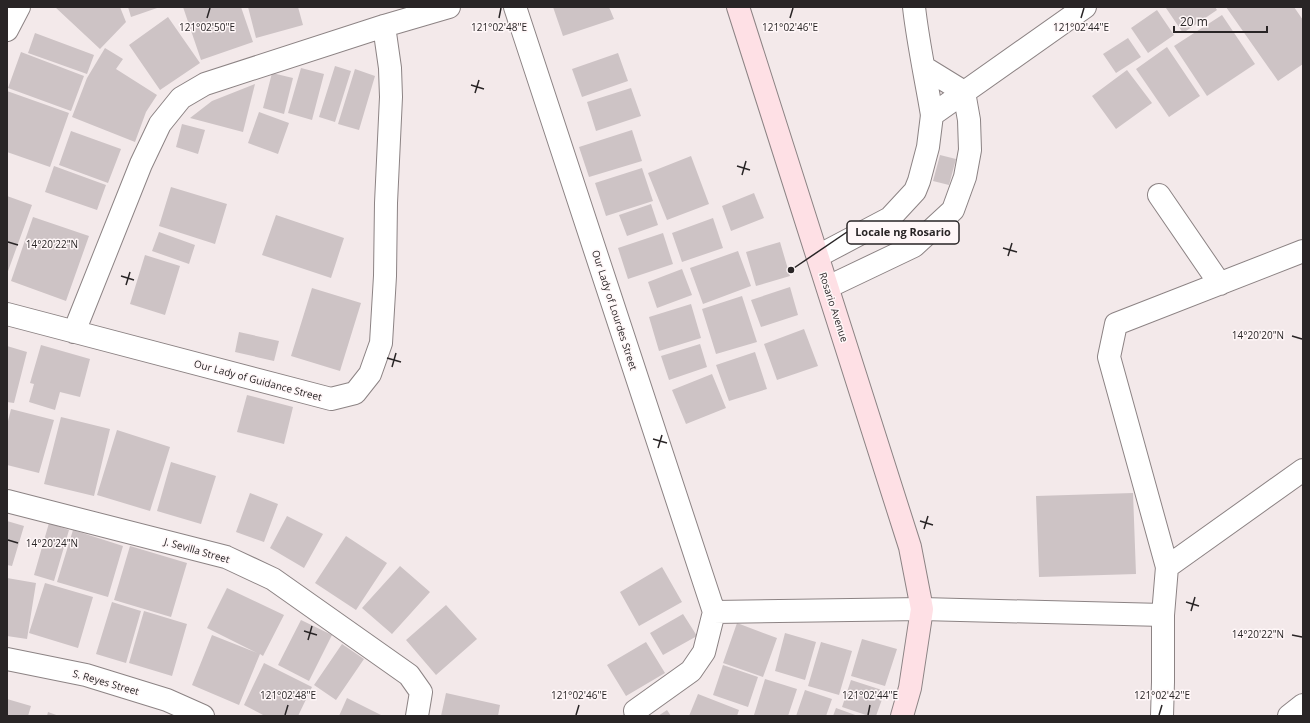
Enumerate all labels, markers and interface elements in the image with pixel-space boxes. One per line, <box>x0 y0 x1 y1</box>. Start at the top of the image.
scale bar <box>1174 8 1267 34</box>
text: 20 m <box>1180 13 1208 30</box>
text: 121°02'50"E <box>179 20 235 34</box>
text: 121°02'48"E <box>471 20 527 34</box>
text: 121°02'46"E <box>762 20 818 34</box>
text: 121°02'44"E <box>1053 20 1109 34</box>
callout: Locale ng Rosario <box>847 221 959 244</box>
text: Locale ng Rosario <box>855 224 951 239</box>
text: 14°20'22"N <box>26 237 78 251</box>
street label: Our Lady of Lourdes Street <box>589 248 641 372</box>
street label: Rosario Avenue <box>816 270 852 344</box>
text: 14°20'20"N <box>1232 328 1284 342</box>
street label: Our Lady of Guidance Street <box>193 356 324 404</box>
street label: J. Sevilla Street <box>162 534 232 566</box>
text: 14°20'24"N <box>26 536 78 550</box>
text: 14°20'22"N <box>1232 627 1284 641</box>
street label: S. Reyes Street <box>71 666 141 698</box>
text: 121°02'48"E <box>260 688 316 702</box>
text: 121°02'46"E <box>551 688 607 702</box>
text: 121°02'44"E <box>842 688 898 702</box>
text: 121°02'42"E <box>1134 688 1190 702</box>

